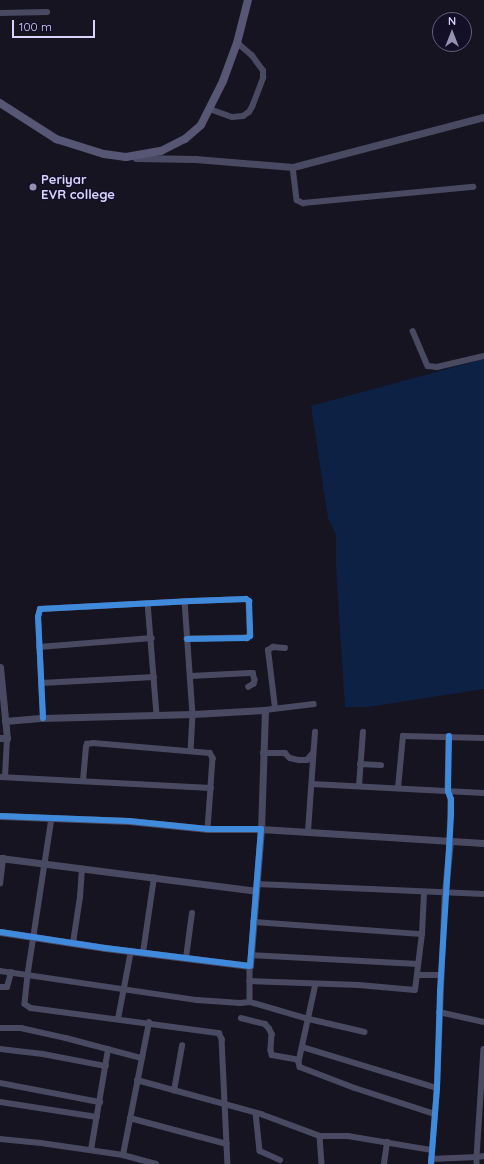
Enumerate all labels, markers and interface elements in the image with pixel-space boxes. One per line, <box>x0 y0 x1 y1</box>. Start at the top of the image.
scale bar <box>14 12 97 38</box>
north arrow <box>432 12 472 52</box>
text: N <box>448 14 456 28</box>
text: 100 m <box>19 19 52 34</box>
place label: Periyar EVR college <box>41 172 115 203</box>
marker: Periyar EVR college <box>28 182 38 192</box>

